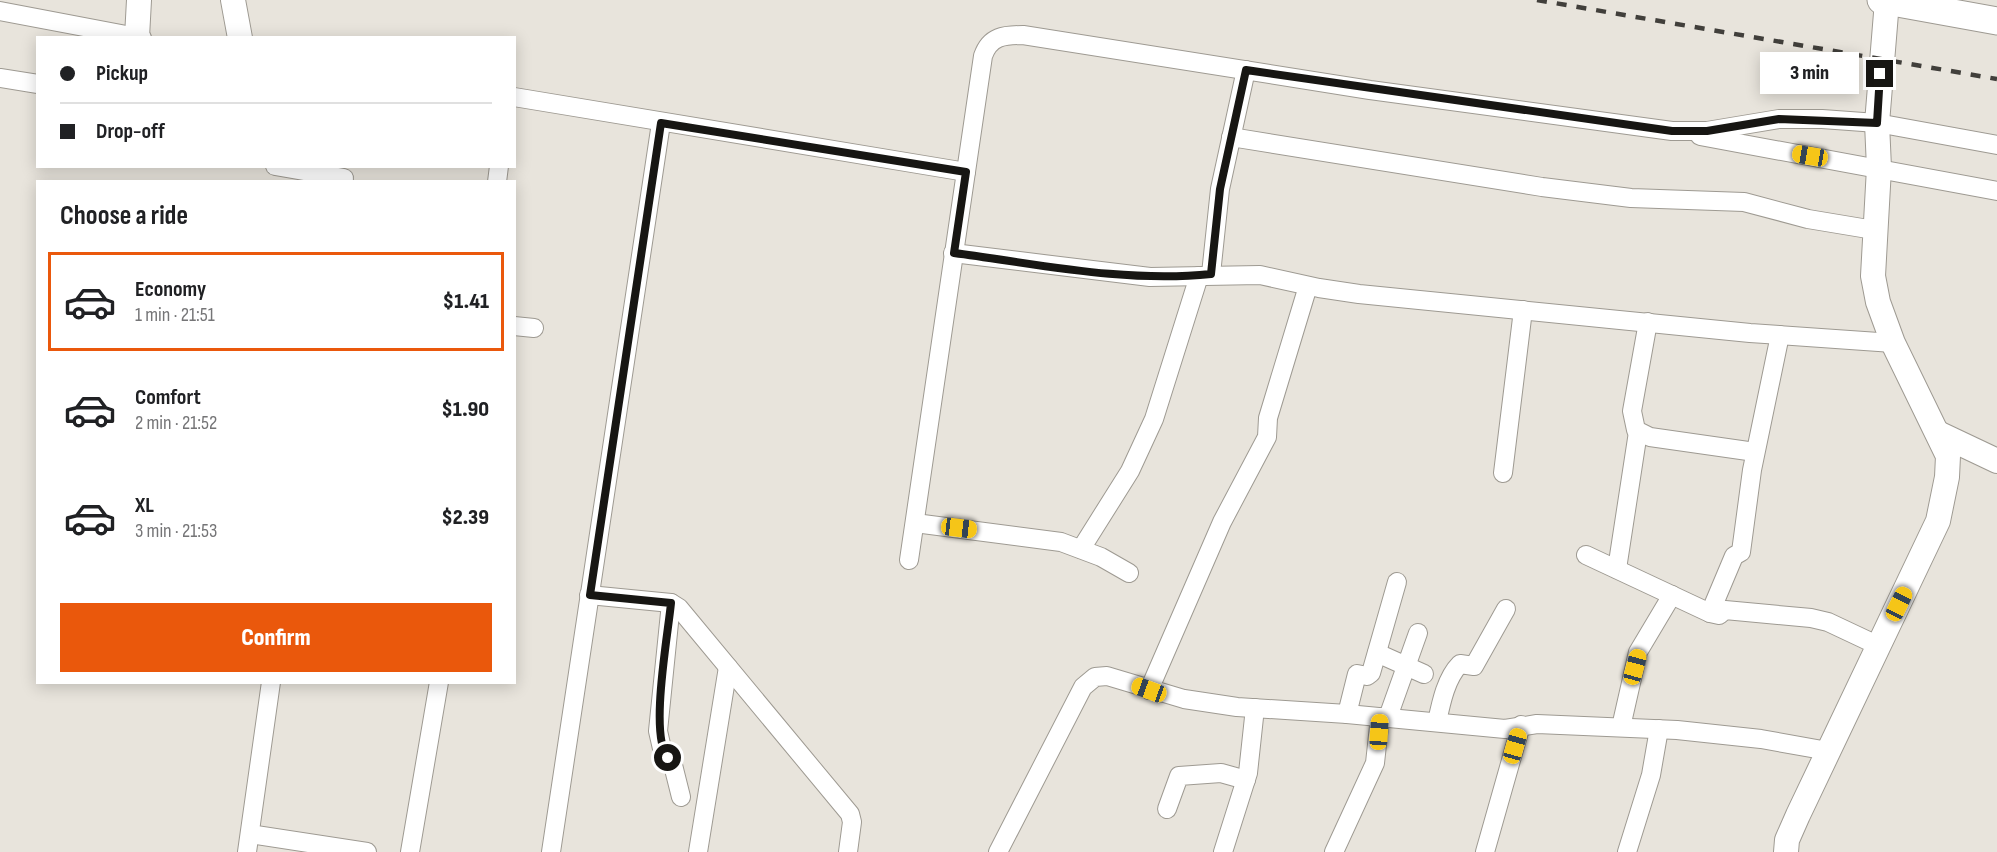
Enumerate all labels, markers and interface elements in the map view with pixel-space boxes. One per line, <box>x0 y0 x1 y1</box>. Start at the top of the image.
callout: 3 min <box>1760 53 1859 95</box>
text: Pickup <box>96 60 148 87</box>
route end <box>1866 60 1893 87</box>
text: 3 min <box>1790 61 1829 85</box>
text: Drop-off <box>96 118 165 145</box>
car <box>1791 144 1829 168</box>
text: Choose a ride <box>60 200 188 232</box>
icon: car <box>63 275 117 329</box>
text: Economy <box>135 276 206 303</box>
text: $1.41 <box>443 288 489 315</box>
text: 1 min · 21:51 <box>135 303 215 327</box>
icon: car <box>63 383 117 437</box>
text: Comfort <box>135 384 201 411</box>
text: $1.90 <box>441 396 489 423</box>
text: 2 min · 21:52 <box>135 411 217 435</box>
icon: car <box>63 491 117 545</box>
text: XL <box>135 492 154 519</box>
text: $2.39 <box>441 504 489 531</box>
car <box>940 517 978 539</box>
text: 3 min · 21:53 <box>135 519 218 543</box>
car <box>1883 584 1915 624</box>
button: Confirm <box>60 603 492 672</box>
car <box>1622 647 1648 687</box>
car <box>1129 675 1169 705</box>
car <box>1369 713 1389 751</box>
car <box>1501 726 1529 766</box>
route start <box>654 744 681 771</box>

